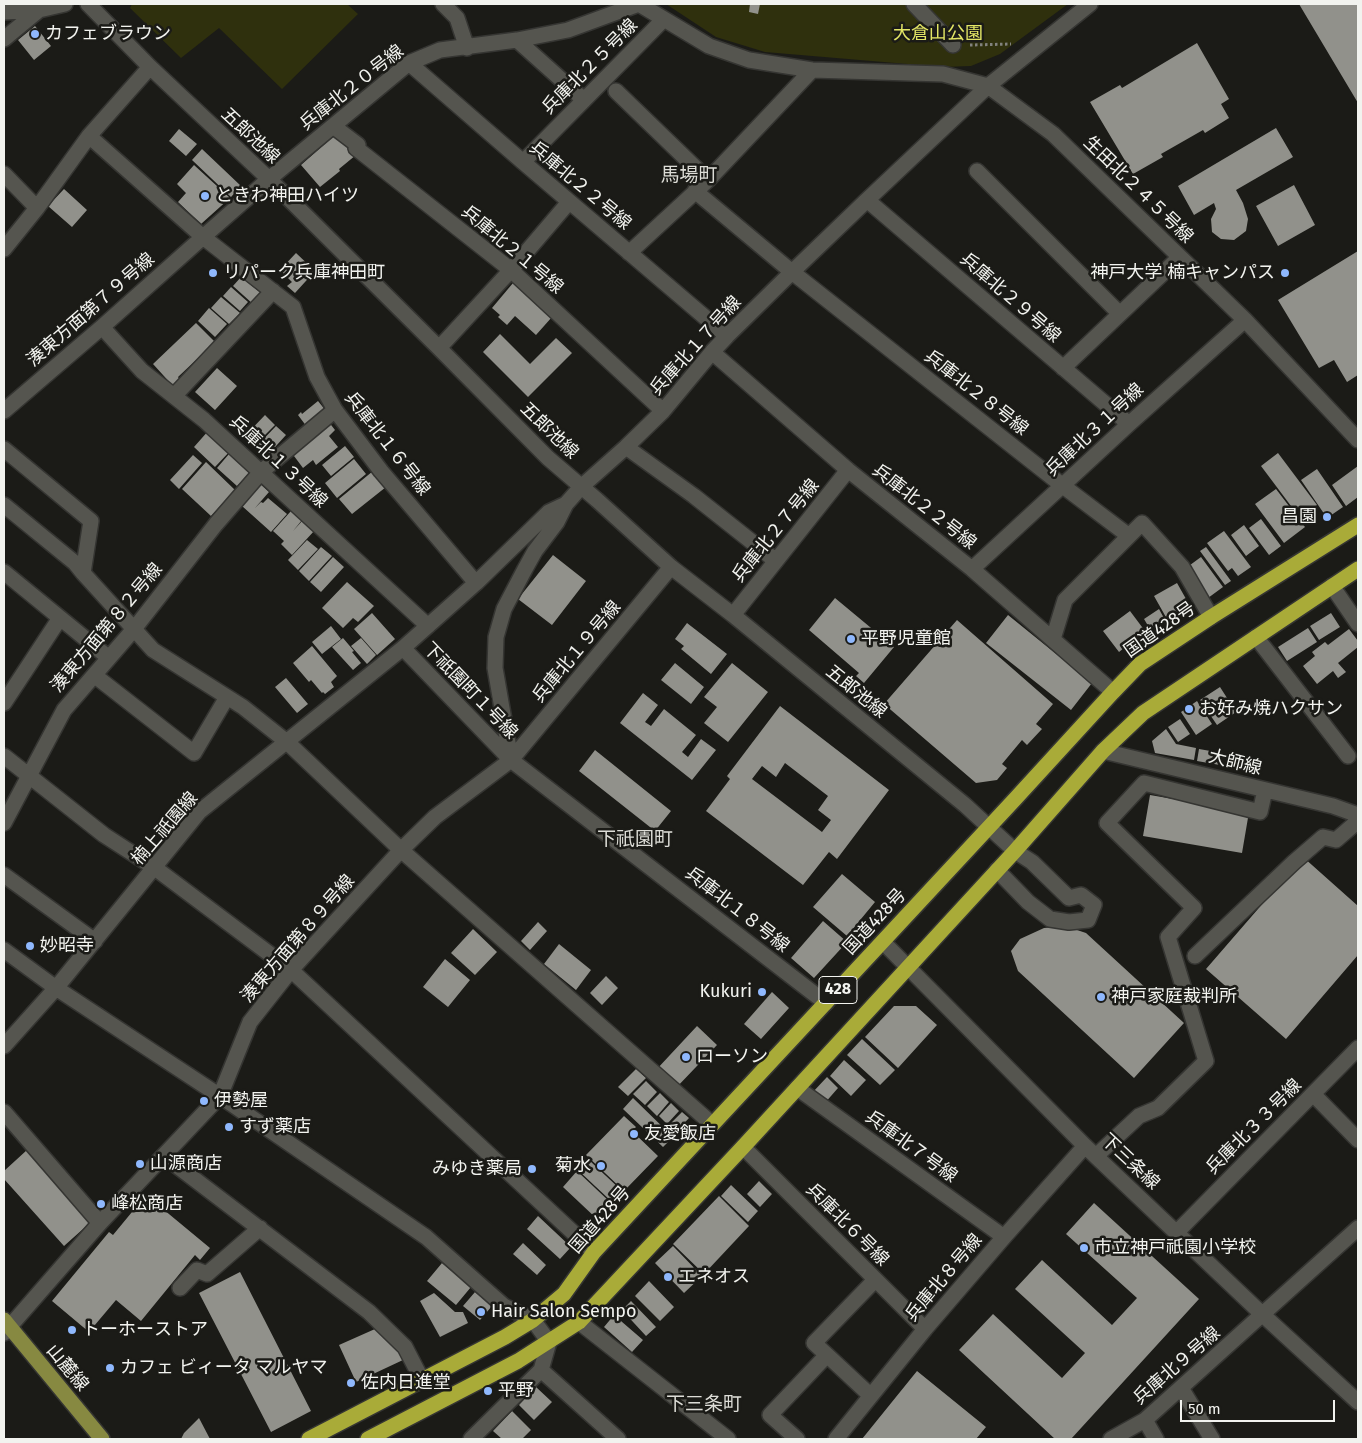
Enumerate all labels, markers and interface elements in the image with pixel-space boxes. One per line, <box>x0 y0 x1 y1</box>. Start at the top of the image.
street label: 兵庫北２５号線 <box>538 15 642 119</box>
place label: カフェブラウン <box>45 23 171 45</box>
park label: 大倉山公園 <box>893 23 983 45</box>
marker: カフェブラウン <box>29 28 41 40</box>
street label: 兵庫北２０号線 <box>296 41 408 135</box>
street label: 五郎池線 <box>216 104 284 168</box>
street label: 生田北２４５号線 <box>1079 132 1197 248</box>
street label: 兵庫北２２号線 <box>525 137 635 235</box>
district label: 馬場町 <box>661 165 717 187</box>
place label: ときわ神田ハイツ <box>215 185 359 207</box>
marker: ときわ神田ハイツ <box>199 190 211 202</box>
street label: 兵庫北２１号線 <box>457 201 567 299</box>
street label: 湊東方面第７９号線 <box>23 249 159 371</box>
street label: 兵庫北２９号線 <box>955 249 1065 347</box>
place label: リパーク兵庫神田町 <box>223 262 385 284</box>
place label: 神戸大学 楠キャンパス <box>1090 262 1275 284</box>
marker: リパーク兵庫神田町 <box>207 267 219 279</box>
marker: 神戸大学 楠キャンパス <box>1279 267 1291 279</box>
street label: 兵庫北１７号線 <box>646 292 746 400</box>
street label: 兵庫北２８号線 <box>920 346 1032 440</box>
street label: 兵庫北３１号線 <box>1042 379 1148 481</box>
street label: 兵庫北１６号線 <box>340 388 434 500</box>
street label: 五郎池線 <box>516 398 582 464</box>
street label: 兵庫北１３号線 <box>225 411 331 513</box>
street label: 兵庫北２２号線 <box>868 460 980 554</box>
street label: 兵庫北２７号線 <box>728 475 824 587</box>
place label: 昌園 <box>1281 506 1317 528</box>
marker: 昌園 <box>1321 511 1333 523</box>
street label: 湊東方面第８２号線 <box>47 559 167 697</box>
street label: 兵庫北１９号線 <box>528 597 626 707</box>
street label: 国道428号 <box>1120 598 1200 662</box>
place label: 平野児童館 <box>861 628 951 650</box>
marker: 平野児童館 <box>845 633 857 645</box>
street label: 下祇園町１号線 <box>418 638 522 744</box>
street label: 五郎池線 <box>821 661 891 723</box>
place label: お好み焼ハクサン <box>1199 698 1343 720</box>
marker: お好み焼ハクサン <box>1183 703 1195 715</box>
street label: 大師線 <box>1206 746 1264 780</box>
street label: 楠上祇園線 <box>127 788 203 870</box>
district label: 下祇園町 <box>597 829 673 851</box>
street label: 兵庫北１８号線 <box>681 863 793 957</box>
street label: 湊東方面第８９号線 <box>237 871 359 1007</box>
street label: 国道428号 <box>839 885 911 959</box>
place label: 妙昭寺 <box>40 935 94 957</box>
marker: 妙昭寺 <box>24 940 36 952</box>
road number: 428 <box>819 976 857 1004</box>
place label: Kukuri <box>699 981 752 1003</box>
marker: Kukuri <box>756 986 768 998</box>
place label: 神戸家庭裁判所 <box>1111 986 1237 1008</box>
marker: 神戸家庭裁判所 <box>1095 991 1107 1003</box>
place label: ローソン <box>696 1046 768 1068</box>
marker: ローソン <box>680 1051 692 1063</box>
street label: 兵庫北３３号線 <box>1202 1075 1306 1179</box>
place label: 伊勢屋 <box>214 1090 268 1112</box>
marker: 伊勢屋 <box>198 1095 210 1107</box>
street label: 兵庫北７号線 <box>861 1107 961 1187</box>
place label: すず薬店 <box>239 1116 311 1138</box>
marker: すず薬店 <box>223 1121 235 1133</box>
place label: 友愛飯店 <box>644 1123 716 1145</box>
marker: 友愛飯店 <box>628 1128 640 1140</box>
street label: 下三条線 <box>1096 1130 1164 1194</box>
place label: 山源商店 <box>150 1153 222 1175</box>
place label: 菊水 <box>555 1155 591 1177</box>
marker: 山源商店 <box>134 1158 146 1170</box>
place label: みゆき薬局 <box>432 1158 522 1180</box>
marker: 菊水 <box>595 1160 607 1172</box>
marker: みゆき薬局 <box>526 1163 538 1175</box>
street label: 兵庫北６号線 <box>801 1179 893 1271</box>
street label: 国道428号 <box>565 1182 635 1258</box>
place label: 峰松商店 <box>111 1193 183 1215</box>
marker: 峰松商店 <box>95 1198 107 1210</box>
street label: 兵庫北８号線 <box>901 1230 987 1326</box>
place label: 市立神戸祇園小学校 <box>1094 1237 1256 1259</box>
marker: 市立神戸祇園小学校 <box>1078 1242 1090 1254</box>
place label: エネオス <box>678 1266 750 1288</box>
marker: エネオス <box>662 1271 674 1283</box>
place label: Hair Salon Sempo <box>491 1301 637 1323</box>
marker: Hair Salon Sempo <box>475 1306 487 1318</box>
place label: トーホーストア <box>82 1319 208 1341</box>
street label: 兵庫北９号線 <box>1129 1322 1225 1410</box>
marker: トーホーストア <box>66 1324 78 1336</box>
street label: 山麓線 <box>41 1340 93 1396</box>
place label: カフェ ビィータ マルヤマ <box>120 1357 328 1379</box>
marker: カフェ ビィータ マルヤマ <box>104 1362 116 1374</box>
place label: 佐内日進堂 <box>361 1372 451 1394</box>
marker: 佐内日進堂 <box>345 1377 357 1389</box>
place label: 平野 <box>498 1380 534 1402</box>
marker: 平野 <box>482 1385 494 1397</box>
scale bar <box>1182 1390 1337 1422</box>
district label: 下三条町 <box>666 1394 742 1416</box>
text: 50 m <box>1188 1400 1221 1418</box>

